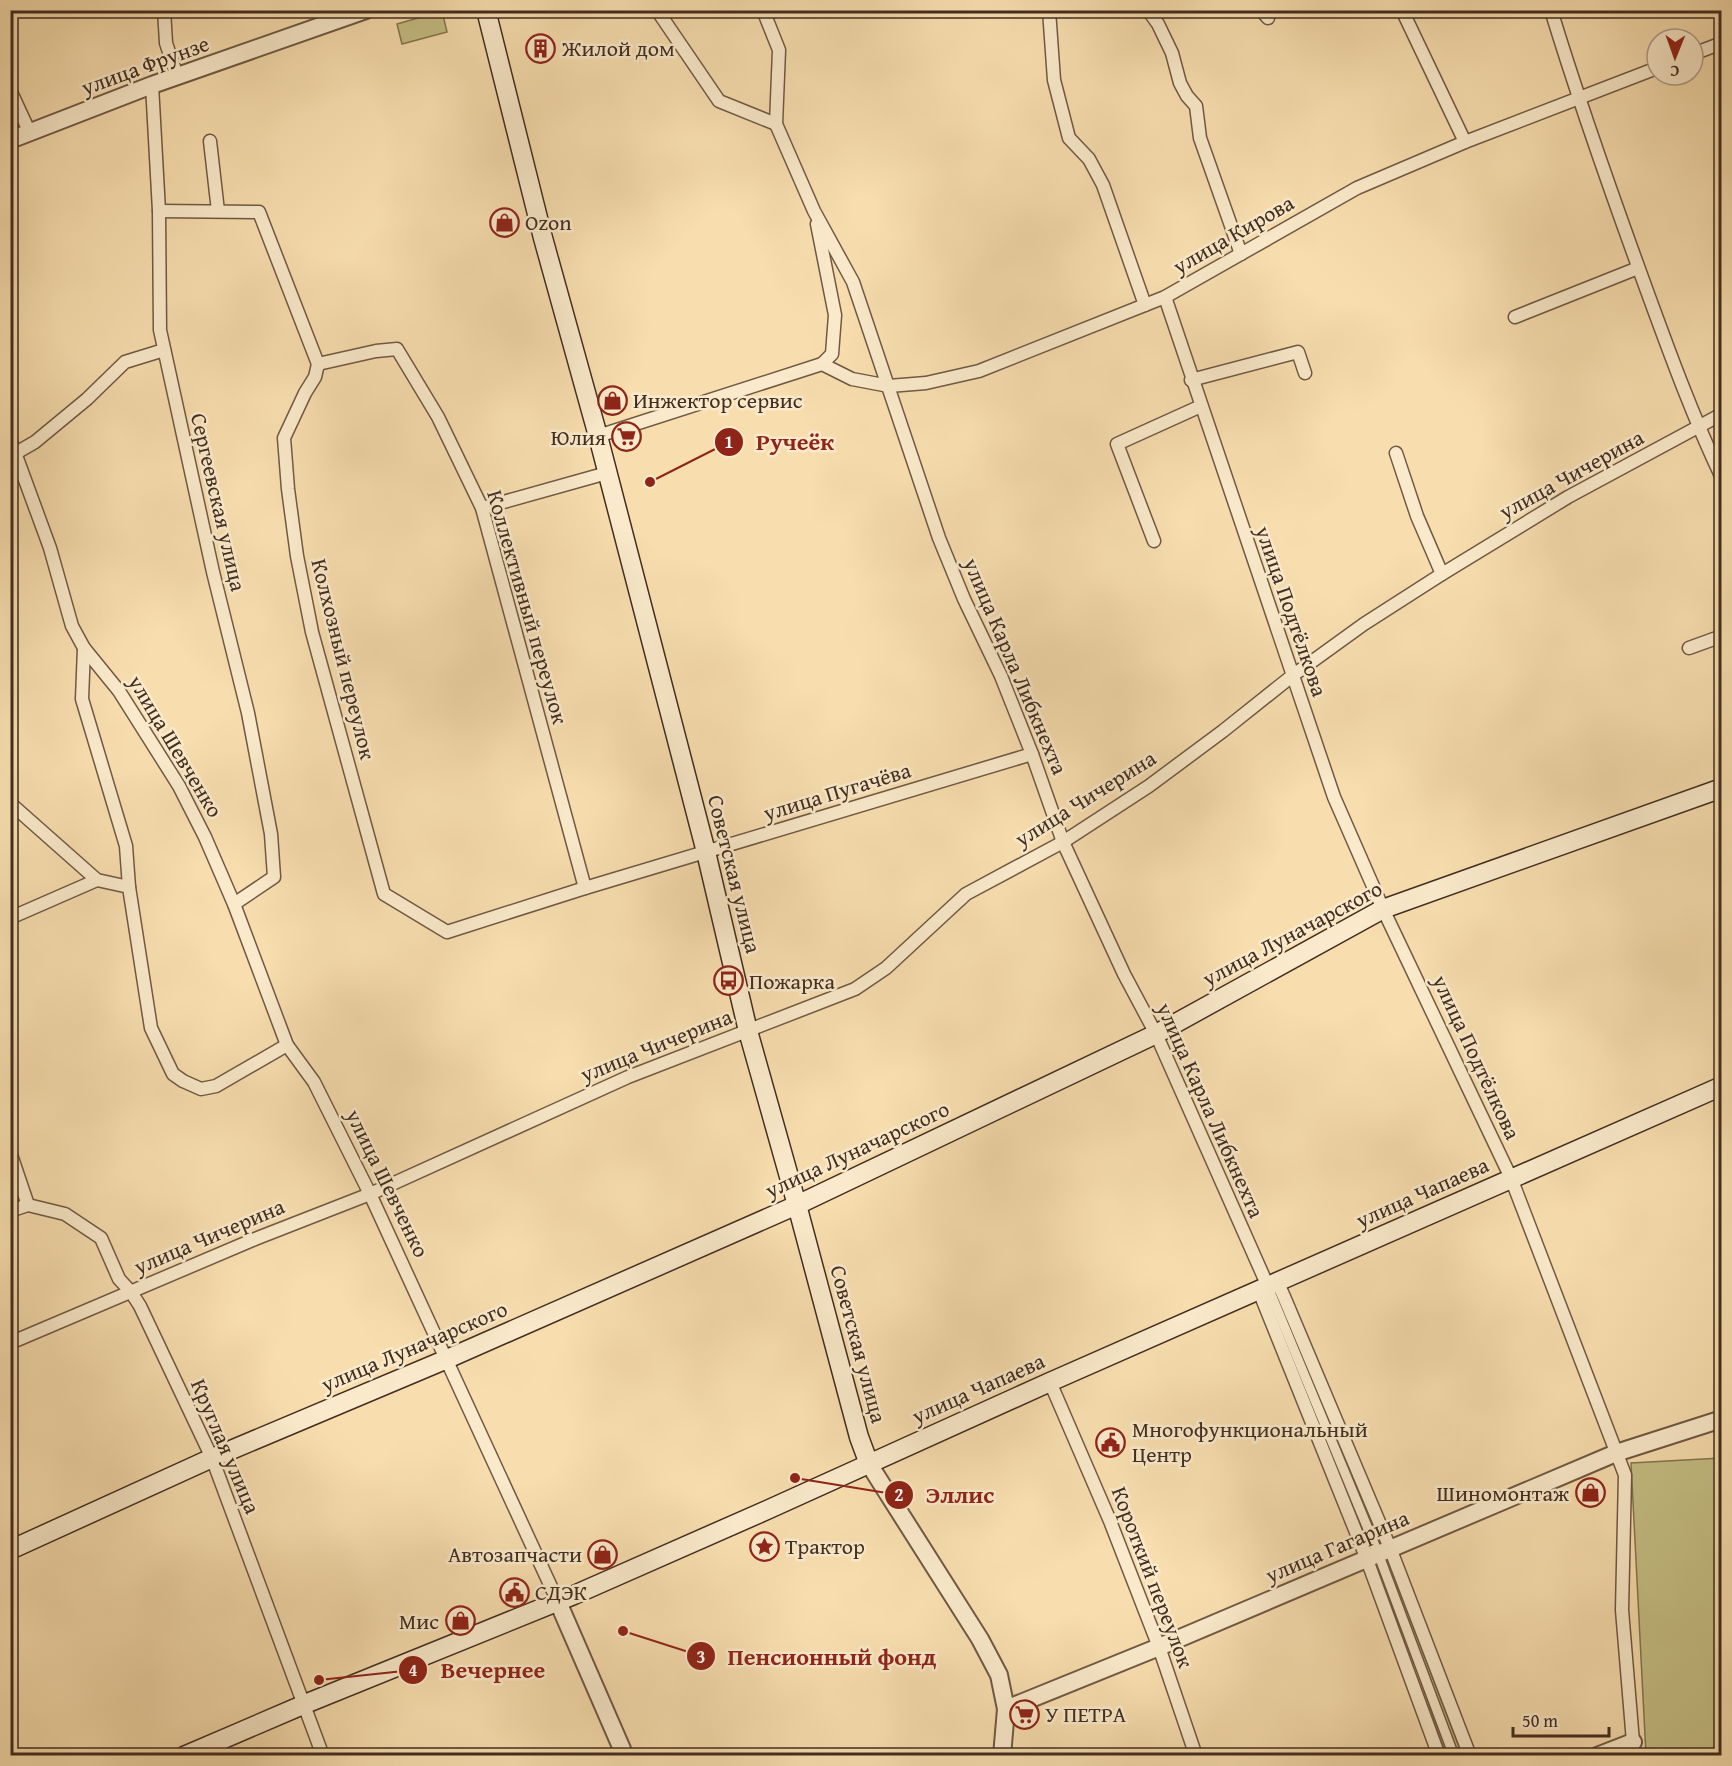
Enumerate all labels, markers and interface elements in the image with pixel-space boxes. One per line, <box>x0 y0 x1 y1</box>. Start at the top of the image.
street label: улица Фрунзе <box>76 27 214 103</box>
north arrow <box>1645 27 1705 87</box>
building icon: Жилой дом <box>525 32 557 64</box>
place label: Жилой дом <box>561 32 675 64</box>
text: С <box>1670 60 1679 84</box>
street label: улица Кирова <box>1166 186 1300 282</box>
shop icon: Ozon <box>488 206 520 238</box>
place label: Ozon <box>525 206 572 238</box>
shop icon: Инжектор сервис <box>596 384 628 416</box>
place label: Инжектор сервис <box>633 384 803 416</box>
street label: Сергеевская улица <box>183 410 255 595</box>
place label: Юлия <box>551 421 606 453</box>
supermarket icon: Юлия <box>611 421 643 453</box>
callout: Ручеёк <box>714 421 846 463</box>
street label: улица Чичерина <box>1492 421 1650 528</box>
text: Ручеёк <box>756 424 834 459</box>
text: 1 <box>724 428 734 455</box>
street label: Коллективный переулок <box>479 486 577 728</box>
street label: улица Подтёлкова <box>1247 520 1336 701</box>
street label: улица Карла Либкнехта <box>955 552 1076 780</box>
street label: Колхозный переулок <box>304 555 385 763</box>
street label: улица Шевченко <box>120 668 231 823</box>
street label: улица Чичерина <box>1007 741 1162 855</box>
street label: улица Пугачёва <box>758 753 915 829</box>
street label: Советская улица <box>700 792 770 957</box>
street label: улица Луначарского <box>1195 872 1388 994</box>
bus stop icon: Пожарка <box>712 965 744 997</box>
place label: Пожарка <box>749 965 835 997</box>
street label: улица Подтёлкова <box>1424 968 1529 1145</box>
street label: улица Карла Либкнехта <box>1149 996 1273 1223</box>
street label: улица Чичерина <box>574 1000 737 1090</box>
street label: улица Луначарского <box>759 1092 954 1206</box>
street label: улица Шевченко <box>338 1103 438 1263</box>
street label: улица Чапаева <box>1349 1148 1494 1236</box>
street label: улица Чичерина <box>128 1190 290 1283</box>
street label: Советская улица <box>823 1262 896 1427</box>
street label: улица Луначарского <box>315 1292 512 1400</box>
street label: улица Чапаева <box>905 1344 1050 1432</box>
street label: Круглая улица <box>183 1374 269 1519</box>
place label: Многофункциональный Центр <box>1132 1413 1368 1470</box>
public building icon: Многофункциональный Центр <box>1095 1426 1127 1458</box>
callout: Эллис <box>884 1474 1007 1516</box>
text: Эллис <box>926 1477 994 1512</box>
place label: Шиномонтаж <box>1437 1477 1570 1509</box>
shop icon: Шиномонтаж <box>1574 1477 1606 1509</box>
text: 2 <box>894 1481 904 1508</box>
street label: Короткий переулок <box>1104 1482 1203 1673</box>
street label: улица Гагарина <box>1259 1501 1414 1591</box>
place icon: Трактор <box>748 1530 780 1562</box>
place label: Трактор <box>785 1530 865 1562</box>
place label: Автозапчасти <box>448 1538 582 1570</box>
shop icon: Автозапчасти <box>587 1538 619 1570</box>
public building icon: СДЭК <box>498 1576 530 1608</box>
place label: СДЭК <box>535 1576 588 1608</box>
place label: Мис <box>399 1605 439 1637</box>
shop icon: Мис <box>444 1605 476 1637</box>
callout: Пенсионный фонд <box>686 1635 949 1677</box>
text: Пенсионный фонд <box>728 1639 937 1674</box>
text: 3 <box>696 1643 706 1670</box>
callout: Вечернее <box>398 1649 557 1691</box>
text: Вечернее <box>441 1652 545 1687</box>
text: 4 <box>408 1656 418 1683</box>
supermarket icon: У ПЕТРА <box>1008 1698 1040 1730</box>
place label: У ПЕТРА <box>1045 1698 1127 1730</box>
scale bar <box>1513 1700 1609 1738</box>
text: 50 m <box>1522 1707 1558 1734</box>

